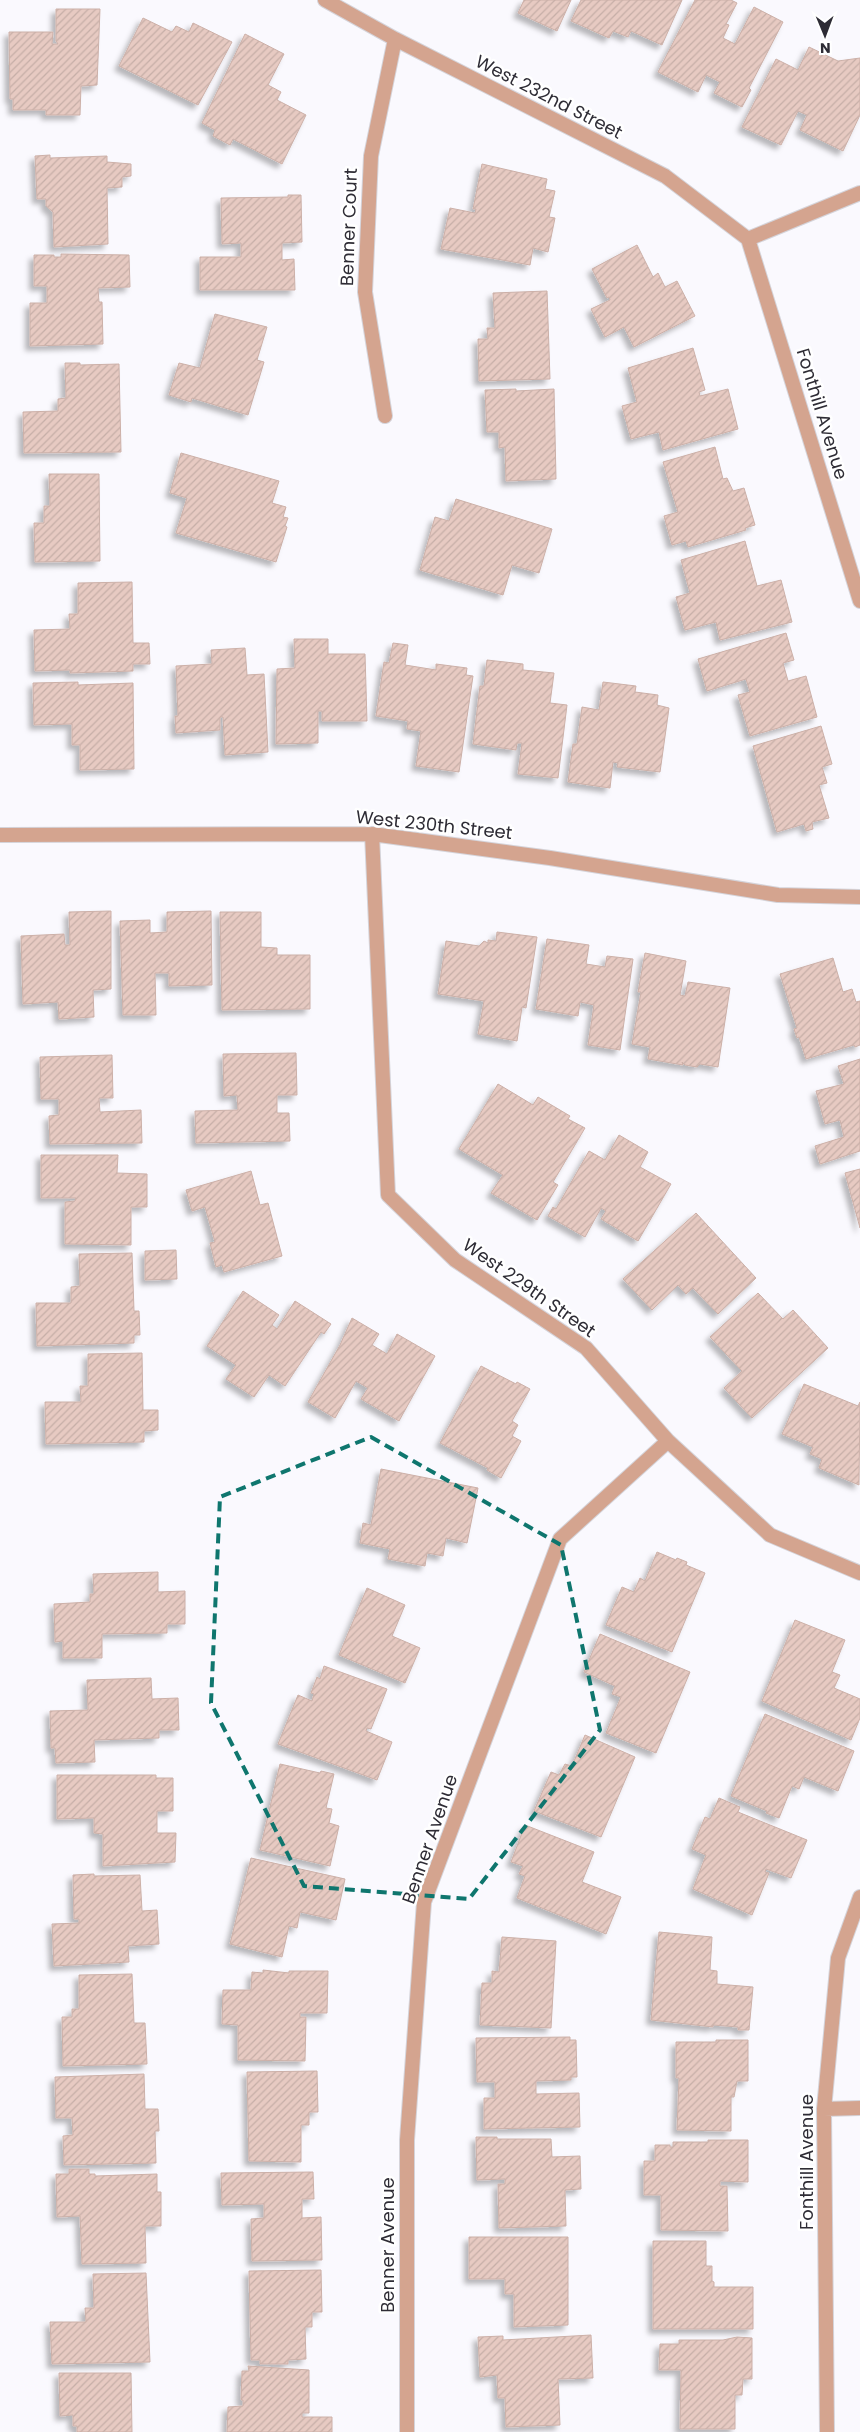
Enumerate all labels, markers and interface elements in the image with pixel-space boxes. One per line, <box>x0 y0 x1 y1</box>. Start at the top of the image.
north arrow <box>800 10 850 60</box>
text: N <box>820 38 831 58</box>
street label: West 232nd Street <box>471 49 627 144</box>
street label: Benner Court <box>334 168 363 286</box>
street label: Fonthill Avenue <box>791 345 854 482</box>
street label: West 230th Street <box>355 804 514 845</box>
street label: West 229th Street <box>458 1232 601 1343</box>
street label: Benner Avenue <box>396 1771 463 1907</box>
street label: Fonthill Avenue <box>794 2094 819 2230</box>
street label: Benner Avenue <box>375 2177 400 2313</box>

